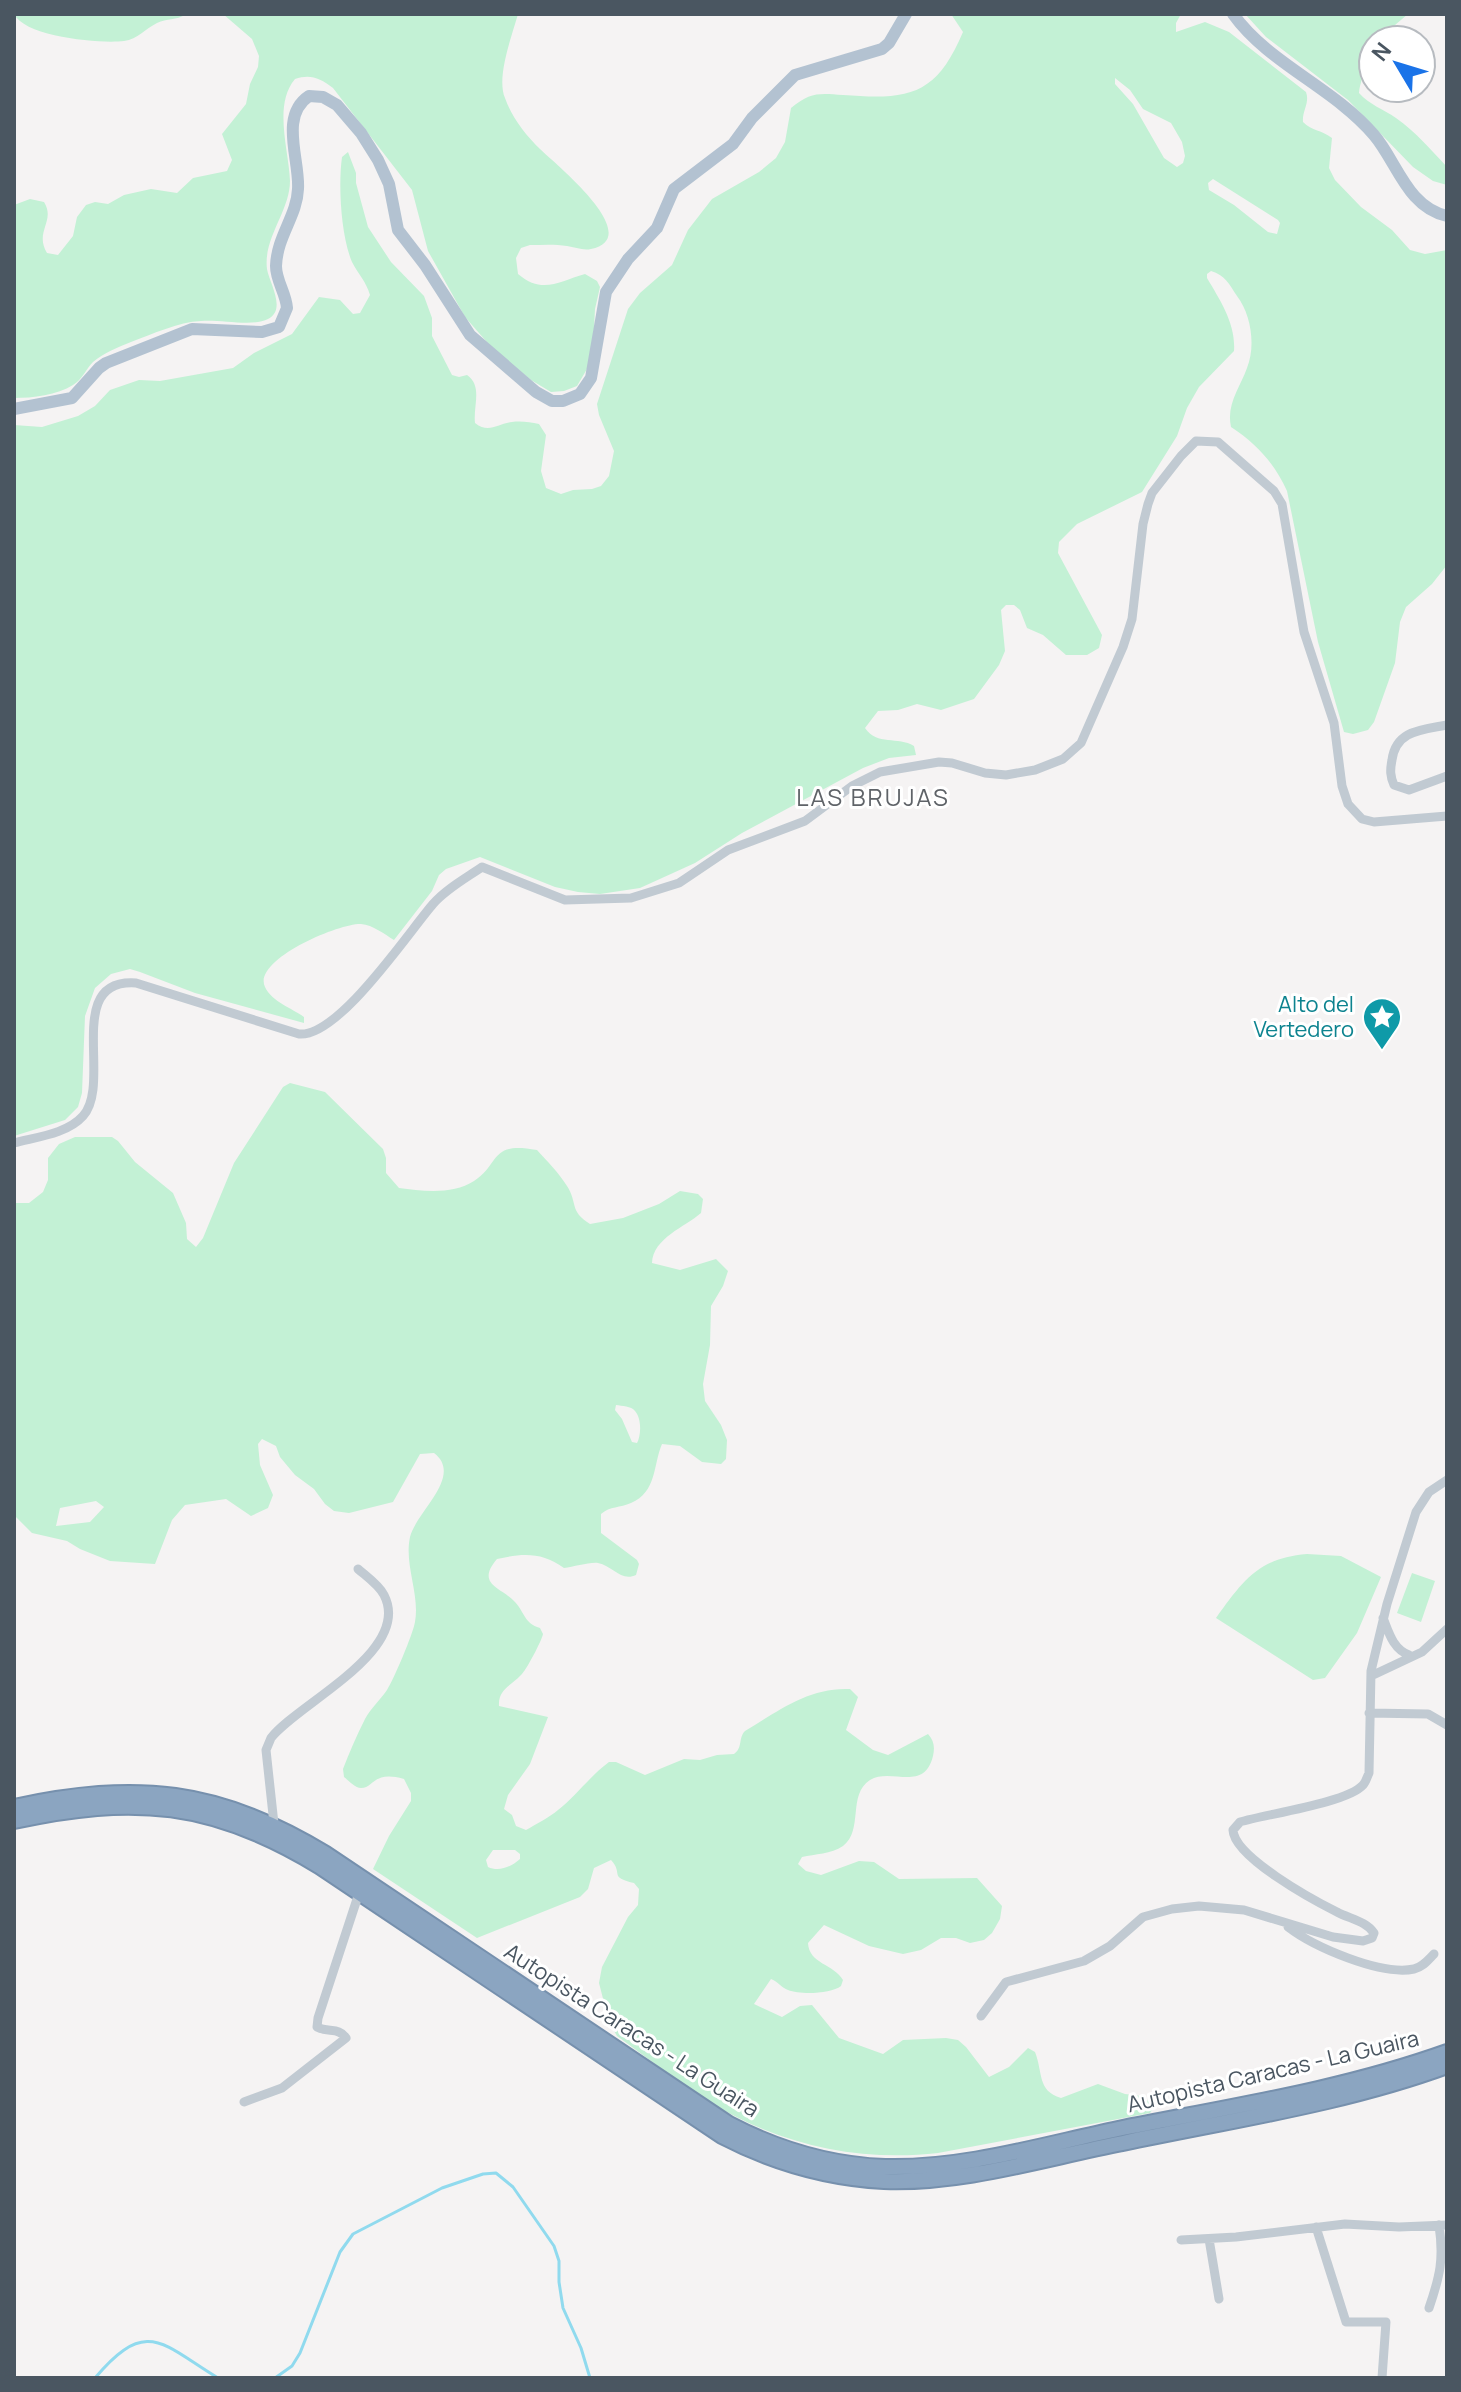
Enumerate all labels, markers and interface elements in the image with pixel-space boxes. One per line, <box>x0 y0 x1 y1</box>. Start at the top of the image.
north arrow <box>1357 24 1437 104</box>
text: N <box>1365 36 1398 67</box>
district label: LAS BRUJAS <box>796 780 950 813</box>
place label: Alto del Vertedero <box>1253 989 1354 1044</box>
place icon: Alto del Vertedero <box>1361 996 1403 1051</box>
street label: Autopista Caracas - La Guaira <box>499 1936 765 2124</box>
street label: Autopista Caracas - La Guaira <box>1124 2023 1422 2119</box>

